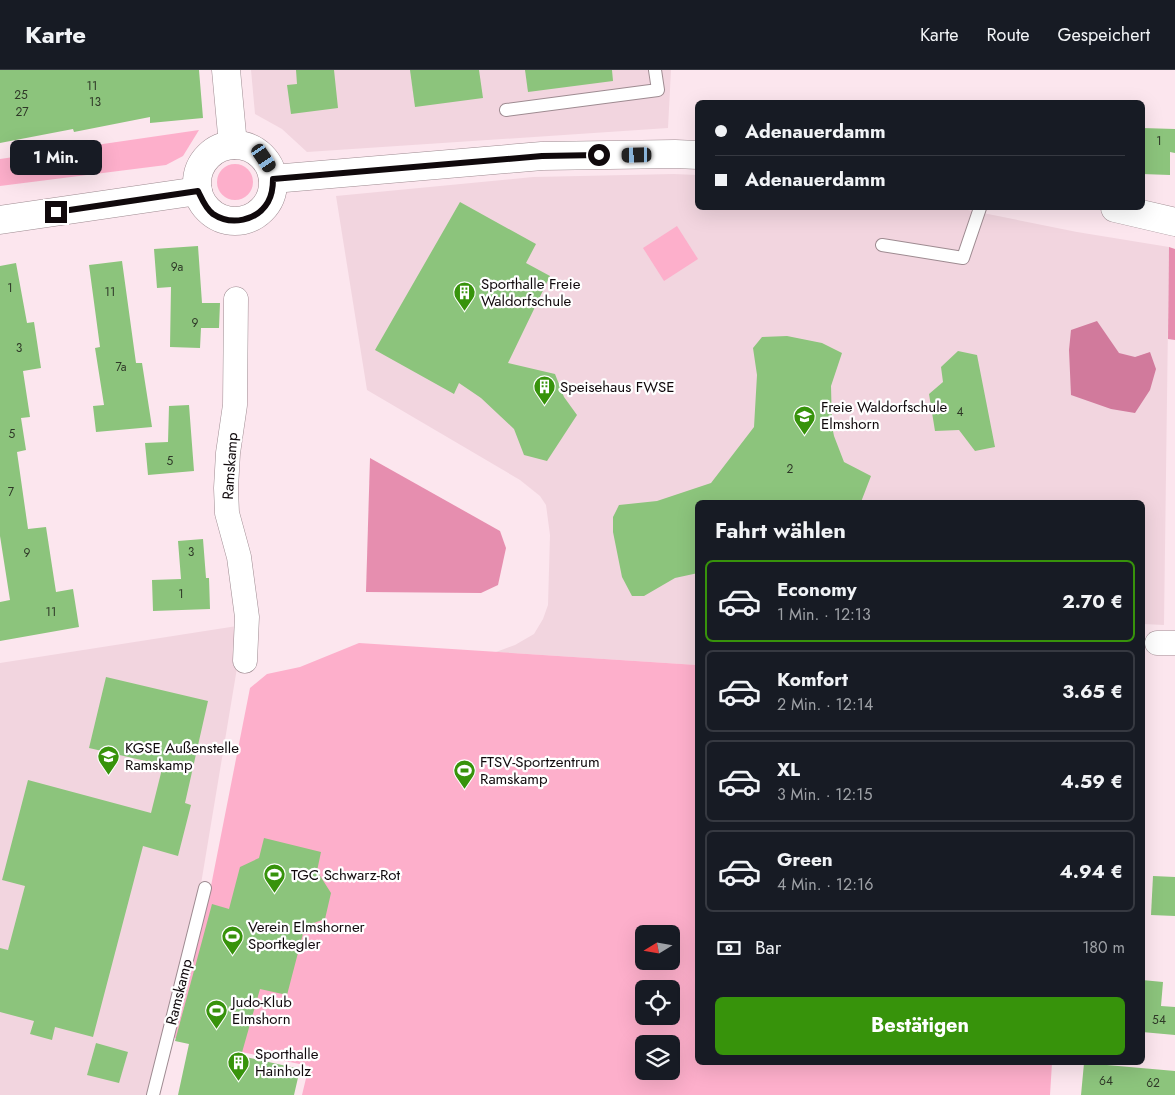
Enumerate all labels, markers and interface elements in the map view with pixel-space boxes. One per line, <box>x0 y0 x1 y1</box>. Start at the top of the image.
text: Karte <box>25 17 86 52</box>
text: Karte <box>920 22 959 48</box>
text: Route <box>987 22 1029 48</box>
text: Gespeichert <box>1057 22 1150 48</box>
house number: 11 <box>87 77 97 95</box>
house number: 25 <box>14 86 28 104</box>
house number: 13 <box>89 93 101 111</box>
house number: 27 <box>15 103 29 121</box>
text: Adenauerdamm <box>745 118 886 145</box>
house number: 1 <box>1156 132 1162 150</box>
callout: 1 Min. <box>10 140 102 174</box>
car <box>249 141 278 175</box>
route start <box>588 144 610 166</box>
text: 1 Min. <box>33 146 79 169</box>
car <box>621 147 652 163</box>
text: Adenauerdamm <box>745 166 886 193</box>
route end <box>45 201 67 223</box>
house number: 9a <box>171 258 183 276</box>
place label: Sporthalle Freie Waldorfschule <box>481 273 581 312</box>
house number: 1 <box>7 279 13 297</box>
building icon: Sporthalle Freie Waldorfschule <box>453 281 477 312</box>
house number: 11 <box>105 283 115 301</box>
house number: 9 <box>192 314 199 332</box>
house number: 3 <box>16 339 23 357</box>
house number: 7a <box>116 358 127 376</box>
building icon: Speisehaus FWSE <box>532 375 556 406</box>
place label: Speisehaus FWSE <box>560 376 675 398</box>
place label: Freie Waldorfschule Elmshorn <box>821 396 948 435</box>
house number: 4 <box>957 403 964 421</box>
school or university icon: Freie Waldorfschule Elmshorn <box>793 404 817 435</box>
house number: 5 <box>9 425 16 443</box>
street label: Ramskamp <box>217 431 243 500</box>
house number: 5 <box>167 452 174 470</box>
house number: 2 <box>787 460 794 478</box>
house number: 7 <box>8 483 15 501</box>
text: Fahrt wählen <box>715 514 846 546</box>
house number: 3 <box>188 543 195 561</box>
house number: 9 <box>24 544 31 562</box>
text: Economy <box>777 576 857 603</box>
icon: car <box>717 579 762 624</box>
house number: 1 <box>178 585 184 603</box>
text: 2.70 € <box>1062 588 1123 615</box>
house number: 11 <box>46 603 56 621</box>
text: 1 Min. · 12:13 <box>777 603 871 626</box>
text: Komfort <box>777 666 848 693</box>
icon: car <box>717 669 762 714</box>
text: 3.65 € <box>1062 678 1123 705</box>
text: 2 Min. · 12:14 <box>777 693 873 716</box>
place label: KGSE Außenstelle Ramskamp <box>125 737 239 776</box>
school or university icon: KGSE Außenstelle Ramskamp <box>97 745 121 776</box>
place label: FTSV-Sportzentrum Ramskamp <box>480 751 600 790</box>
text: XL <box>777 756 800 783</box>
sports icon: FTSV-Sportzentrum Ramskamp <box>452 759 476 790</box>
icon: car <box>717 759 762 804</box>
text: 4.59 € <box>1061 768 1123 795</box>
text: 3 Min. · 12:15 <box>777 783 873 806</box>
text: Green <box>777 846 833 873</box>
icon: car <box>717 849 762 894</box>
text: 4.94 € <box>1060 858 1123 885</box>
sports icon: TGC Schwarz-Rot <box>263 863 287 894</box>
place label: TGC Schwarz-Rot <box>291 864 400 886</box>
text: 4 Min. · 12:16 <box>777 873 873 896</box>
place label: Verein Elmshorner Sportkegler <box>248 916 366 955</box>
sports icon: Verein Elmshorner Sportkegler <box>220 924 244 955</box>
north arrow <box>635 925 680 970</box>
map controls <box>635 925 680 1080</box>
icon: cash <box>715 934 743 962</box>
text: Bar <box>755 934 781 961</box>
text: 180 m <box>1082 936 1125 959</box>
street label: Ramskamp <box>160 956 198 1027</box>
button: locate <box>635 980 680 1025</box>
place label: Judo-Klub Elmshorn <box>230 991 292 1030</box>
button: Bestätigen <box>715 997 1125 1055</box>
sports icon: Judo-Klub Elmshorn <box>204 999 228 1030</box>
house number: 54 <box>1152 1011 1166 1029</box>
button: layers <box>635 1035 680 1080</box>
place label: Sporthalle Hainholz <box>255 1043 319 1082</box>
building icon: Sporthalle Hainholz <box>227 1051 251 1082</box>
house number: 64 <box>1099 1072 1113 1090</box>
house number: 62 <box>1146 1074 1160 1092</box>

